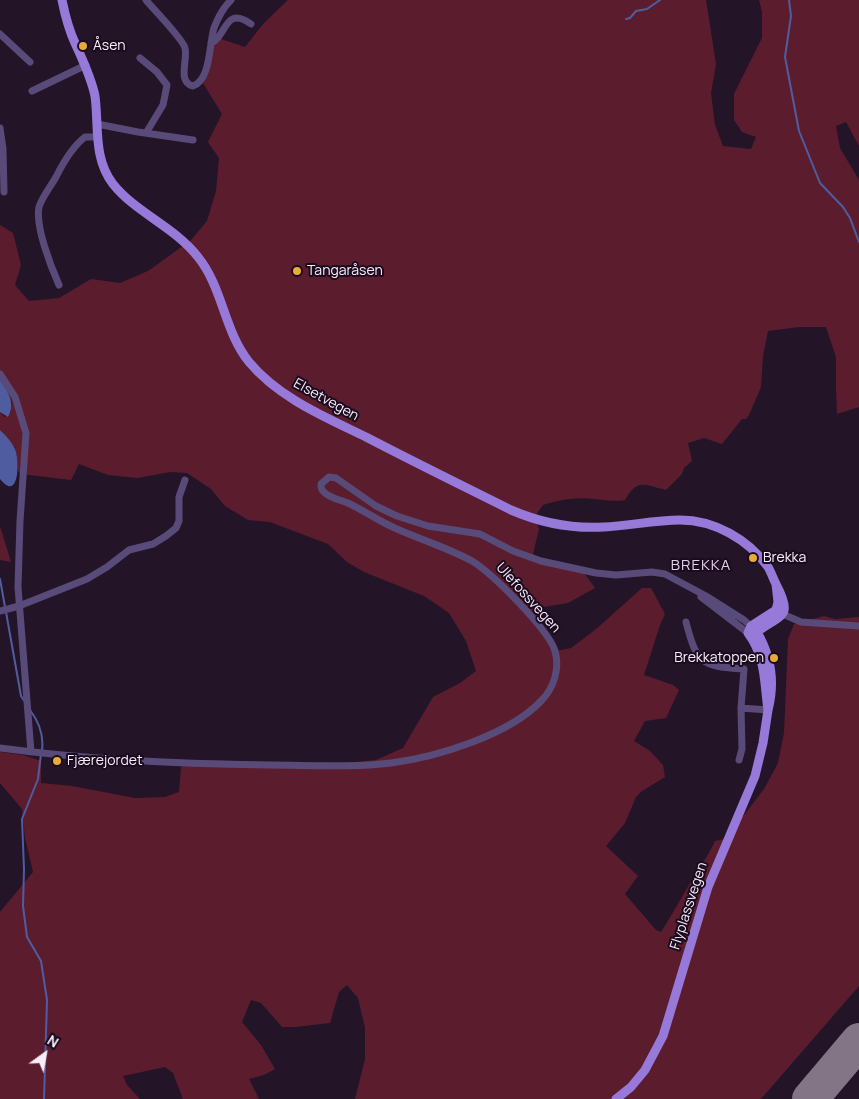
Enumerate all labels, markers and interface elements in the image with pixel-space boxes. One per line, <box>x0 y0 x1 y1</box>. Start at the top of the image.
place label: Åsen <box>93 38 126 54</box>
marker: Åsen <box>77 40 89 52</box>
place label: Tangaråsen <box>307 263 383 279</box>
marker: Tangaråsen <box>291 265 303 277</box>
street label: Elsetvegen <box>290 375 362 425</box>
place label: Brekka <box>763 550 806 566</box>
marker: Brekka <box>747 552 759 564</box>
district label: BREKKA <box>670 557 732 575</box>
street label: Ulefossvegen <box>492 560 564 636</box>
place label: Brekkatoppen <box>674 650 764 666</box>
marker: Brekkatoppen <box>768 652 780 664</box>
place label: Fjærejordet <box>67 753 143 769</box>
marker: Fjærejordet <box>51 755 63 767</box>
street label: Flyplassvegen <box>667 860 711 952</box>
north arrow <box>20 1029 70 1079</box>
text: N <box>44 1030 63 1052</box>

